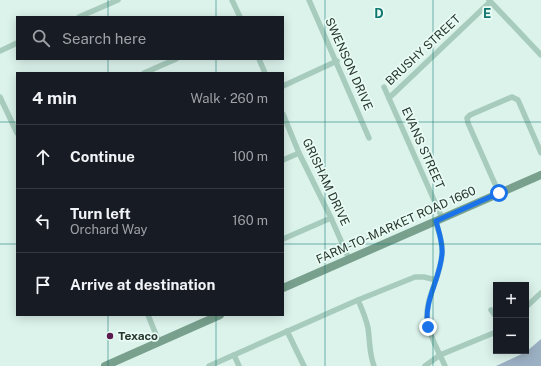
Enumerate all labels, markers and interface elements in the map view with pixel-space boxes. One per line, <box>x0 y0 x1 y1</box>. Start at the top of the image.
text: D <box>374 6 384 21</box>
text: E <box>483 6 491 21</box>
street label: BRUSHY STREET <box>383 12 463 88</box>
search box <box>16 16 284 60</box>
street label: SWENSON DRIVE <box>322 16 376 112</box>
icon: search <box>30 27 52 49</box>
text: Search here <box>62 30 146 47</box>
text: 4 min <box>32 88 77 108</box>
text: Walk · 260 m <box>190 91 268 106</box>
street label: EVANS STREET <box>399 105 447 191</box>
street label: GRISHAM DRIVE <box>300 136 352 228</box>
icon: ahead <box>32 146 54 168</box>
text: Continue <box>70 148 135 165</box>
text: 100 m <box>232 149 268 164</box>
street label: FARM-TO-MARKET ROAD 1660 <box>314 183 478 267</box>
route start <box>490 184 508 202</box>
text: Turn left <box>70 205 131 222</box>
icon: left <box>32 210 54 232</box>
text: 160 m <box>232 213 268 228</box>
text: Orchard Way <box>70 222 147 237</box>
icon: arrive <box>32 274 54 296</box>
text: Arrive at destination <box>70 276 215 293</box>
map controls <box>493 282 529 354</box>
button: + <box>493 282 529 318</box>
route end <box>419 318 437 336</box>
button: − <box>493 318 529 354</box>
place label: Texaco <box>118 329 158 343</box>
marker: Texaco <box>105 331 115 341</box>

